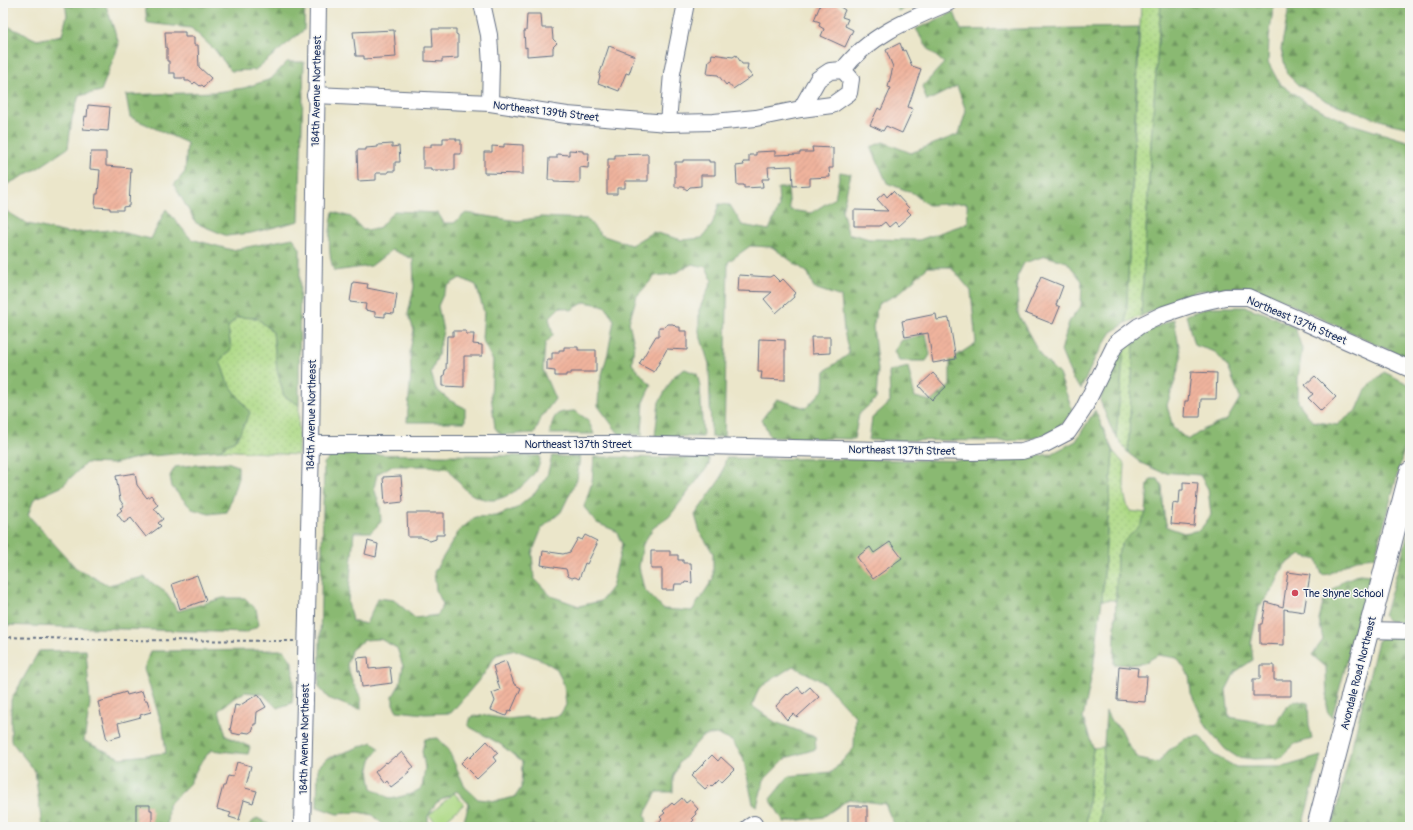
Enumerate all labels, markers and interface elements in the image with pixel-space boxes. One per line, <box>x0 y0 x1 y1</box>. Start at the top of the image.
street label: 184th Avenue Northeast <box>309 35 324 147</box>
street label: Northeast 139th Street <box>492 99 600 125</box>
street label: Northeast 137th Street <box>1245 294 1349 348</box>
street label: 184th Avenue Northeast <box>304 359 319 471</box>
street label: Northeast 137th Street <box>524 438 632 451</box>
street label: Northeast 137th Street <box>848 443 956 458</box>
place label: The Shyne School <box>1303 587 1384 600</box>
marker: The Shyne School <box>1290 588 1300 598</box>
street label: Avondale Road Northeast <box>1338 615 1379 731</box>
street label: 184th Avenue Northeast <box>297 683 312 795</box>

